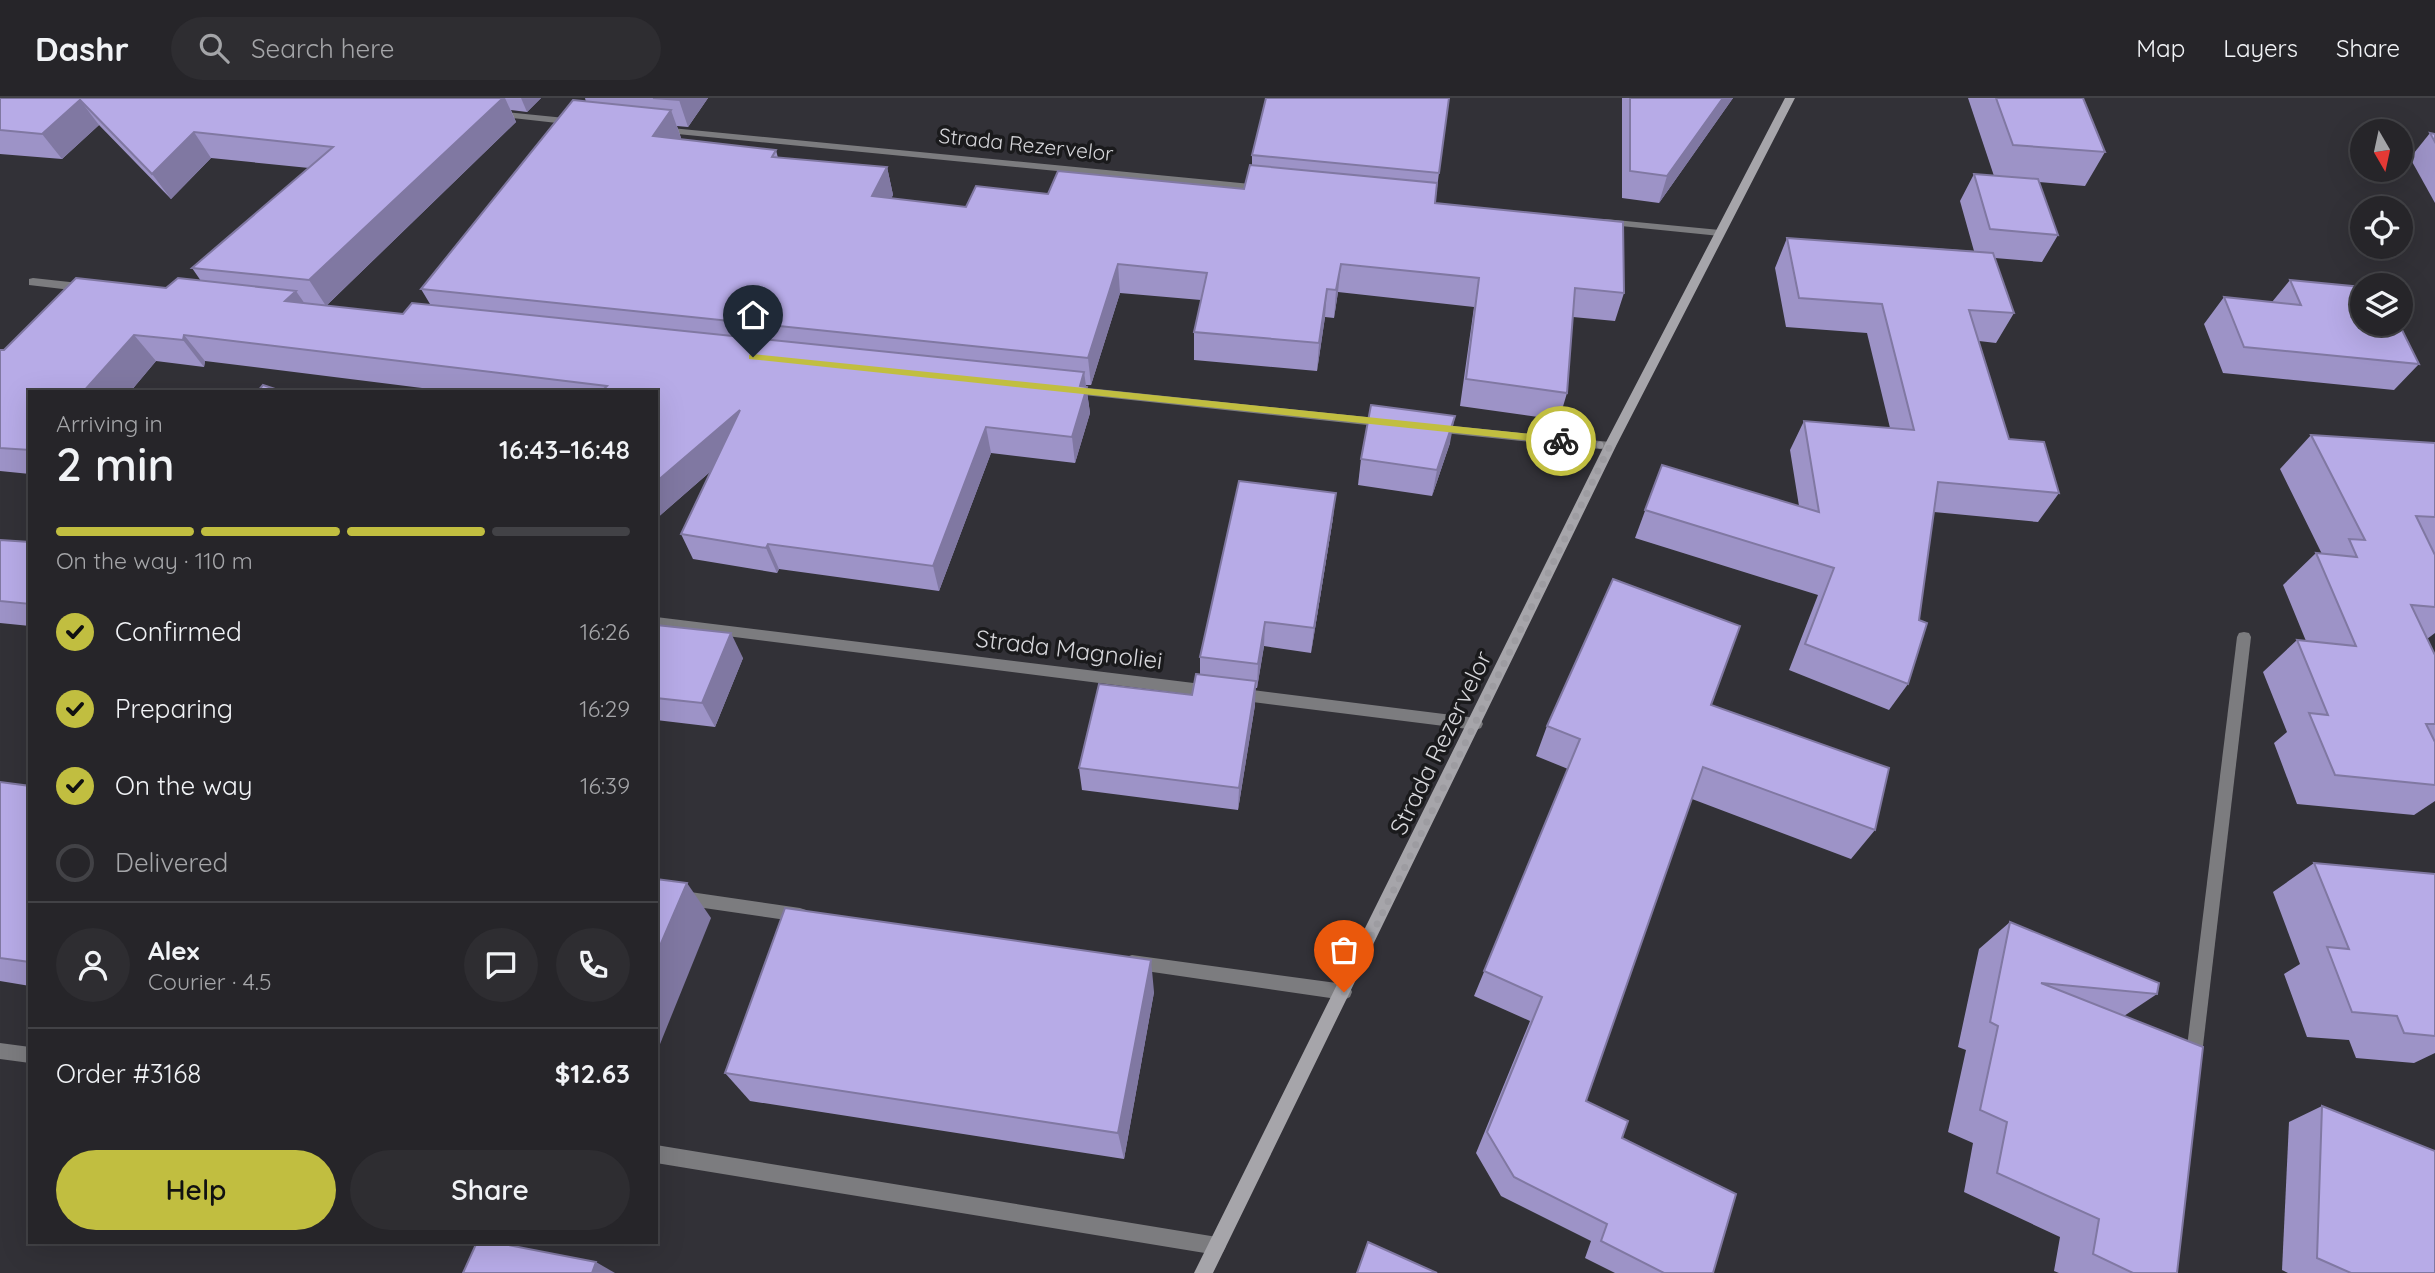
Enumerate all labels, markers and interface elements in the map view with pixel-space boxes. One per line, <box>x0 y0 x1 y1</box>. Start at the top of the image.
search box <box>171 17 661 80</box>
text: Dashr <box>35 28 129 69</box>
icon: search <box>195 29 233 67</box>
text: Search here <box>251 32 394 65</box>
text: Map <box>2136 33 2185 63</box>
text: Layers <box>2223 33 2298 63</box>
text: Share <box>2336 33 2400 63</box>
north arrow <box>2350 119 2413 182</box>
map controls <box>2350 119 2413 336</box>
street label: Strada Rezervelor <box>937 122 1115 166</box>
button: locate <box>2350 196 2413 259</box>
button: layers <box>2350 273 2413 336</box>
pin <box>723 285 783 357</box>
icon: home <box>734 296 772 334</box>
courier <box>1526 406 1596 476</box>
text: Arriving in <box>56 409 163 438</box>
icon: bike <box>1542 422 1580 460</box>
text: 16:43–16:48 <box>499 433 630 466</box>
text: 2 min <box>56 435 175 493</box>
text: On the way · 110 m <box>56 546 253 575</box>
icon: check <box>56 613 94 651</box>
text: Confirmed <box>115 615 242 648</box>
text: 16:26 <box>580 617 630 646</box>
street label: Strada Magnoliei <box>974 623 1164 675</box>
street label: Strada Rezervelor <box>1383 646 1498 839</box>
icon: check <box>56 690 94 728</box>
text: Preparing <box>115 692 233 725</box>
text: 16:29 <box>579 694 630 723</box>
icon: check <box>56 767 94 805</box>
text: On the way <box>115 769 253 802</box>
text: 16:39 <box>580 771 630 800</box>
text: Delivered <box>115 846 228 879</box>
pin <box>1314 920 1374 992</box>
button: person <box>56 928 130 1002</box>
button: chat <box>464 928 538 1002</box>
button: phone <box>556 928 630 1002</box>
icon: bag <box>1325 931 1363 969</box>
text: Alex <box>148 934 199 967</box>
text: Courier · 4.5 <box>148 967 272 996</box>
text: Order #3168 <box>56 1057 201 1090</box>
text: $12.63 <box>555 1057 630 1090</box>
button: Help <box>56 1150 336 1230</box>
button: Share <box>350 1150 630 1230</box>

